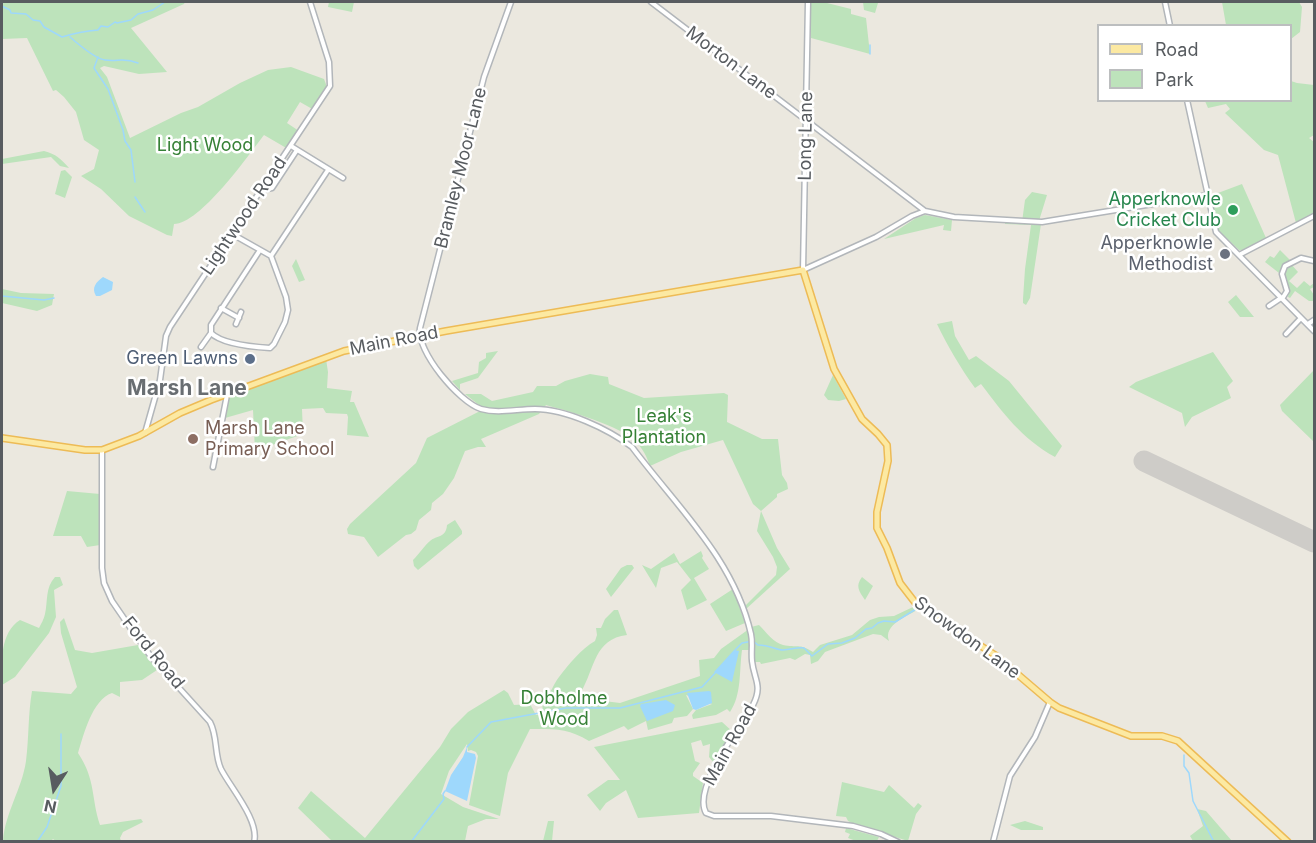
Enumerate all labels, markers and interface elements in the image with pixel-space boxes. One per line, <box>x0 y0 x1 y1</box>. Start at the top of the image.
street label: Morton Lane <box>681 22 781 104</box>
legend <box>1097 24 1292 102</box>
text: Road <box>1155 39 1198 60</box>
text: Park <box>1155 69 1194 90</box>
street label: Bramley Moor Lane <box>431 85 491 251</box>
street label: Long Lane <box>794 91 818 181</box>
park label: Light Wood <box>157 135 253 157</box>
street label: Lightwood Road <box>196 153 292 279</box>
place label: Apperknowle Cricket Club <box>1108 189 1221 232</box>
marker: Apperknowle Cricket Club <box>1226 203 1240 217</box>
place label: Apperknowle Methodist <box>1100 233 1213 276</box>
marker: Apperknowle Methodist <box>1218 247 1232 261</box>
street label: Main Road <box>348 322 440 360</box>
place label: Green Lawns <box>126 348 238 370</box>
marker: Green Lawns <box>243 352 257 366</box>
district label: Marsh Lane <box>127 376 247 402</box>
park label: Leak's Plantation <box>622 406 706 448</box>
place label: Marsh Lane Primary School <box>205 418 334 460</box>
marker: Marsh Lane Primary School <box>186 432 200 446</box>
street label: Snowdon Lane <box>910 592 1024 684</box>
street label: Ford Road <box>117 613 189 693</box>
park label: Dobholme Wood <box>521 688 607 730</box>
street label: Main Road <box>699 700 761 790</box>
north arrow <box>24 759 84 819</box>
text: N <box>42 796 58 818</box>

